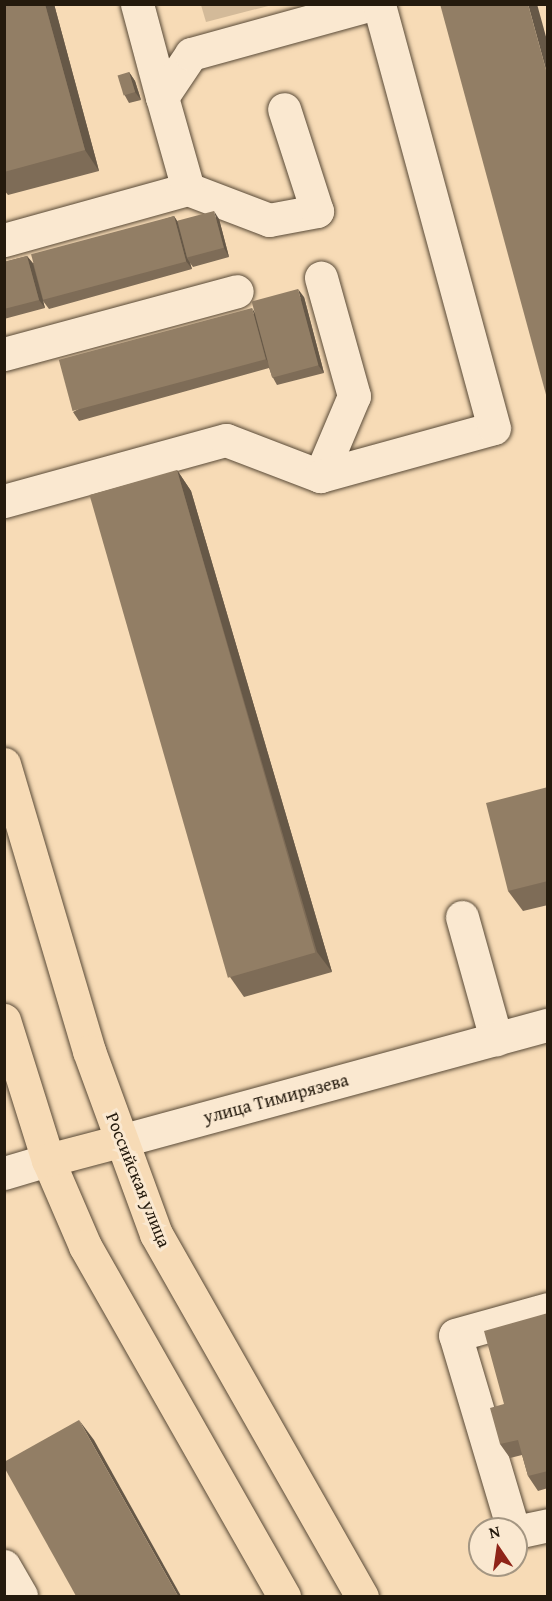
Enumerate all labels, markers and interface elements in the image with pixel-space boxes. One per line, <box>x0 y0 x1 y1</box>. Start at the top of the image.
street label: улица Тимирязева <box>201 1069 351 1129</box>
street label: Российская улица <box>101 1109 175 1251</box>
north arrow <box>468 1517 528 1577</box>
text: N <box>486 1519 502 1544</box>

